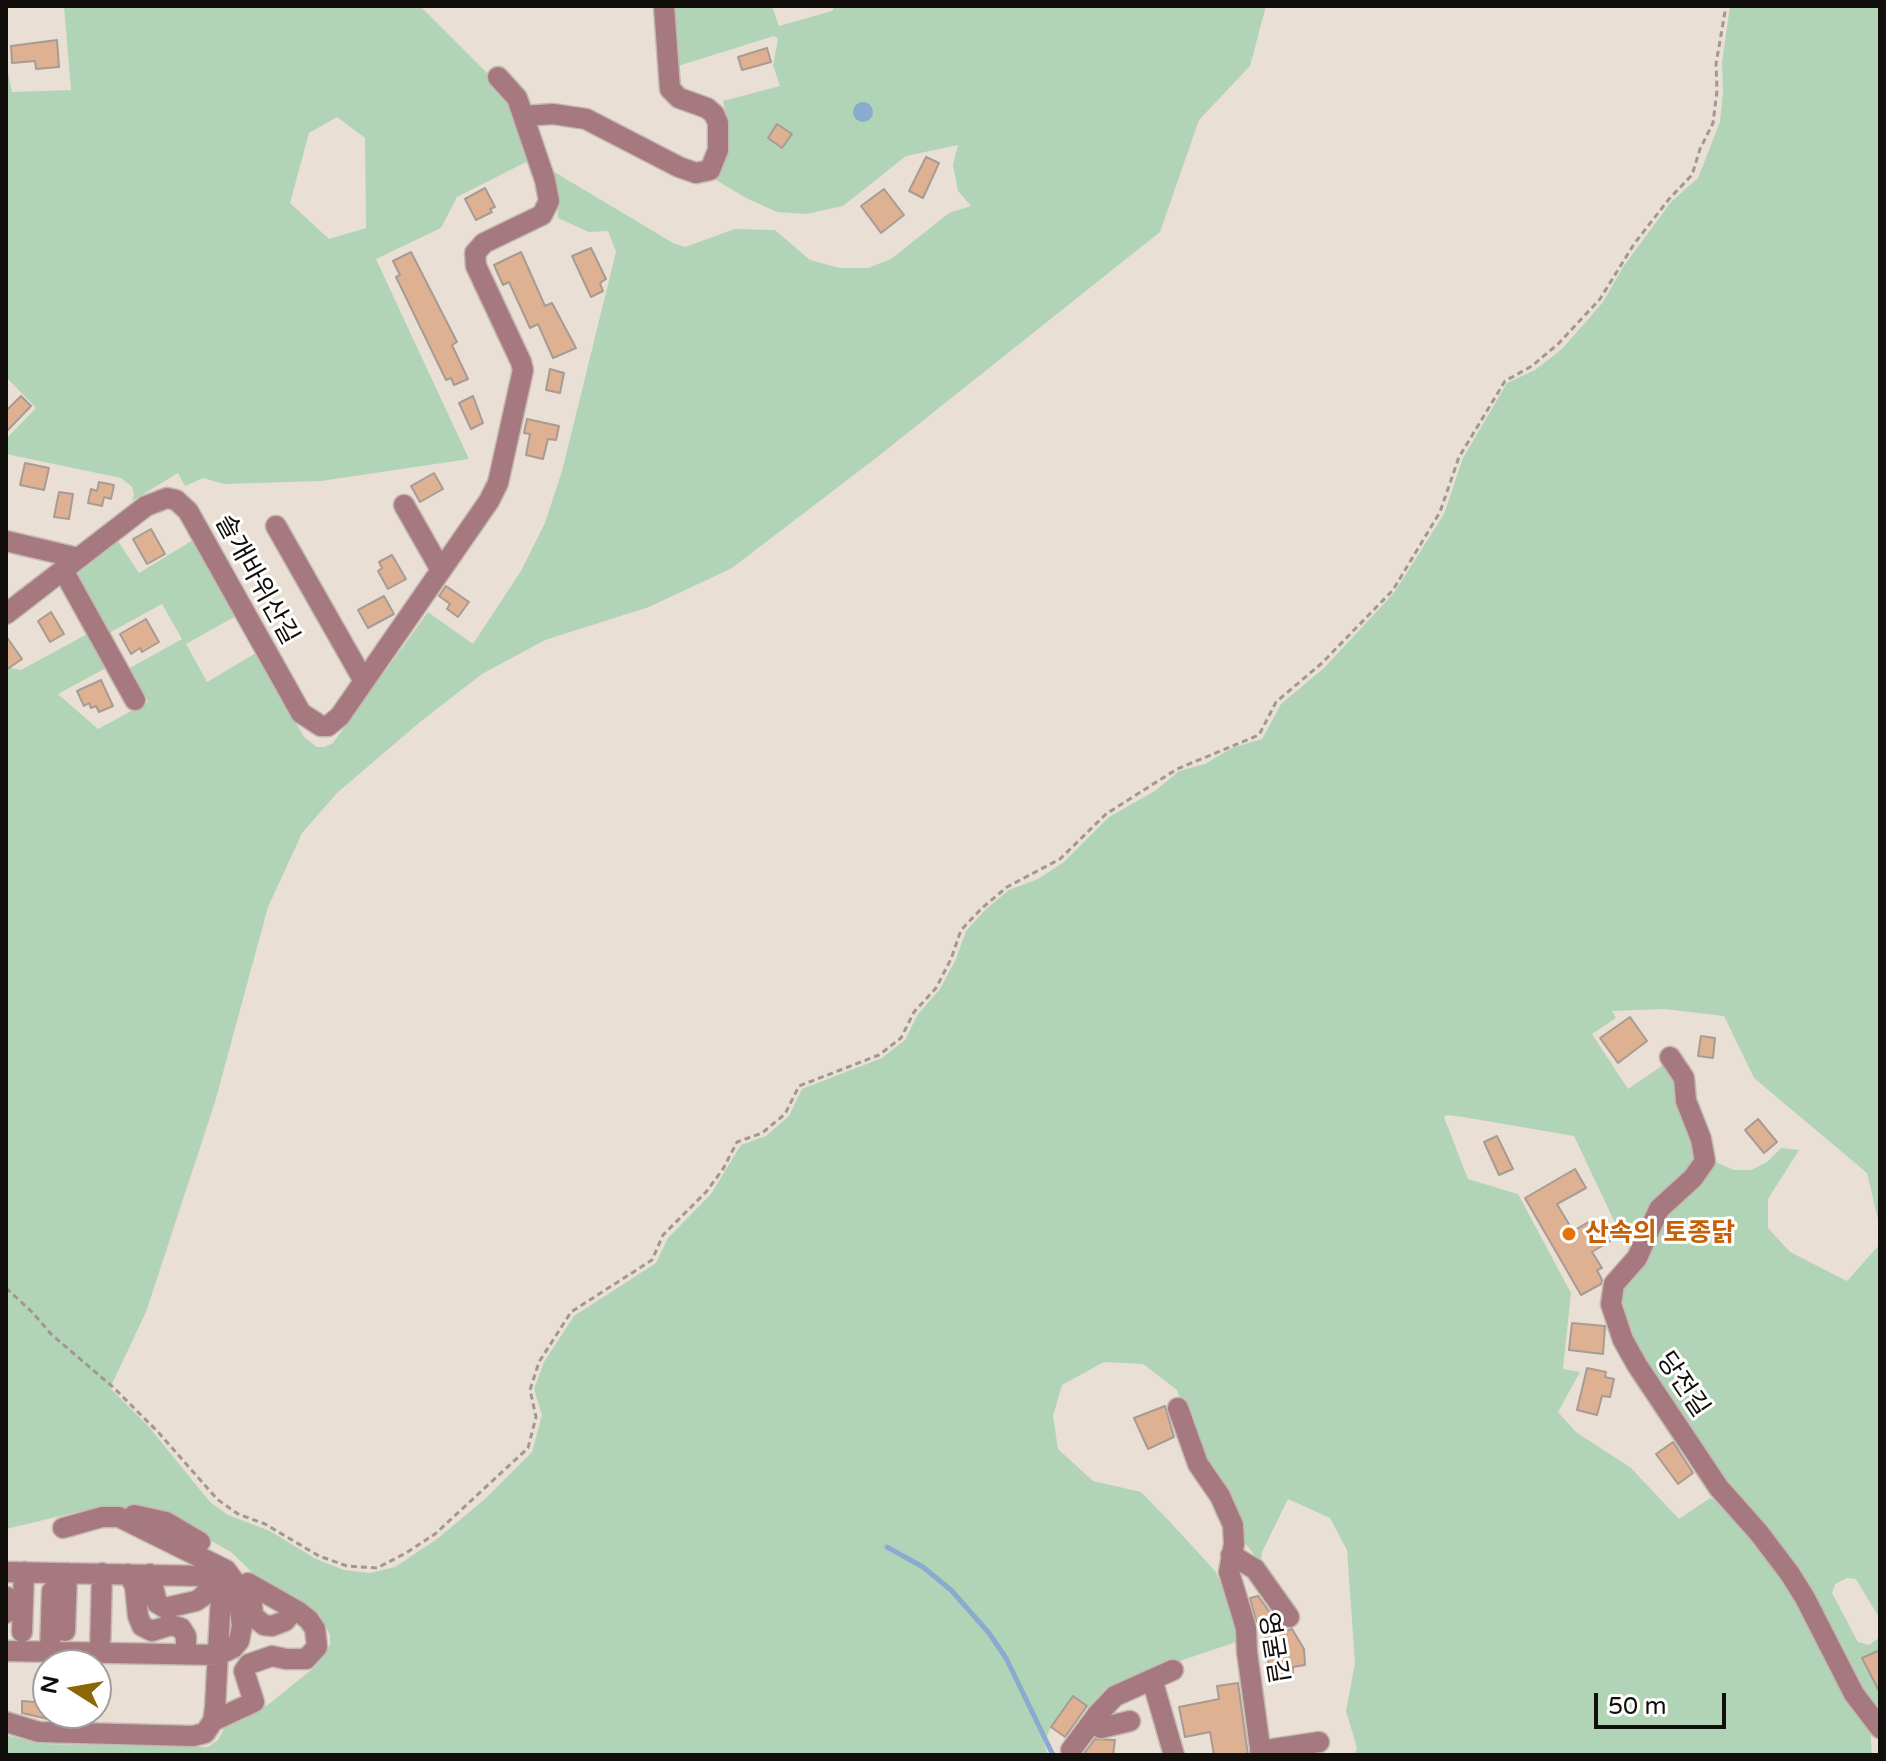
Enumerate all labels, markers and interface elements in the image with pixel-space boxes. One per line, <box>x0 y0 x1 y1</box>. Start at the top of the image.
street label: 솔개바위산길 <box>208 510 304 650</box>
place label: 산속의 토종닭 <box>1585 1218 1735 1250</box>
marker: 산속의 토종닭 <box>1560 1225 1578 1243</box>
street label: 당전길 <box>1649 1347 1715 1423</box>
street label: 영굴길 <box>1251 1610 1293 1686</box>
north arrow <box>32 1649 112 1729</box>
text: N <box>36 1674 65 1696</box>
scale bar <box>1598 1677 1730 1727</box>
text: 50 m <box>1608 1692 1666 1721</box>

